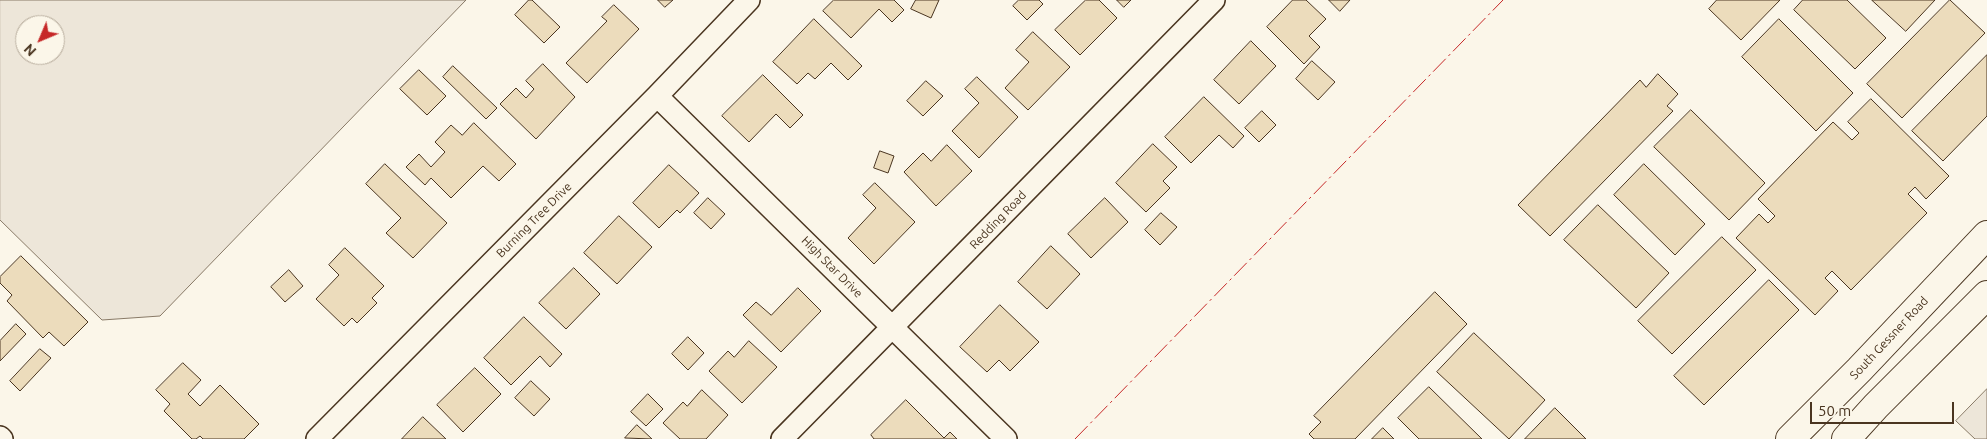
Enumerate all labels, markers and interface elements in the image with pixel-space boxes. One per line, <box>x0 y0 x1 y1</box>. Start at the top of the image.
north arrow <box>15 15 65 65</box>
text: N <box>21 41 39 59</box>
street label: Burning Tree Drive <box>493 179 575 261</box>
street label: Redding Road <box>967 188 1029 252</box>
street label: High Star Drive <box>798 233 866 301</box>
street label: South Gessner Road <box>1847 294 1931 382</box>
scale bar <box>1812 392 1956 424</box>
text: 50 m <box>1818 402 1851 419</box>

